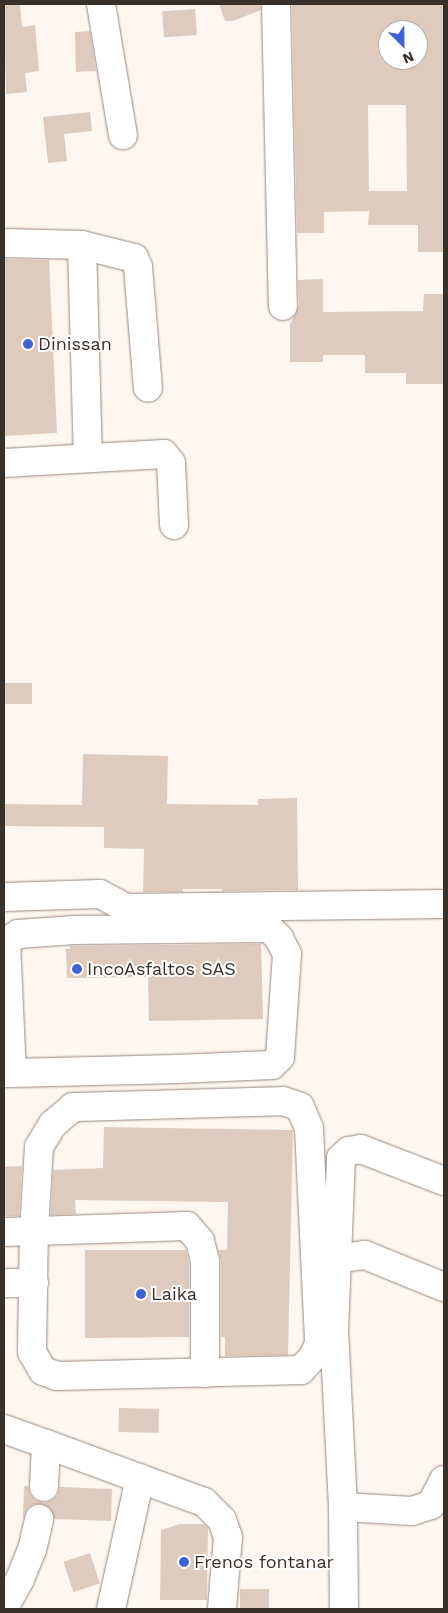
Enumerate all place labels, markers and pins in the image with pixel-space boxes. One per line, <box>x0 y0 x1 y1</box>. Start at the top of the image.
place label: Dinissan <box>38 333 112 355</box>
marker: Dinissan <box>22 338 34 350</box>
place label: IncoAsfaltos SAS <box>87 958 236 980</box>
marker: IncoAsfaltos SAS <box>71 963 83 975</box>
place label: Laika <box>151 1283 197 1305</box>
marker: Laika <box>135 1288 147 1300</box>
place label: Frenos fontanar <box>194 1551 334 1573</box>
marker: Frenos fontanar <box>178 1556 190 1568</box>

